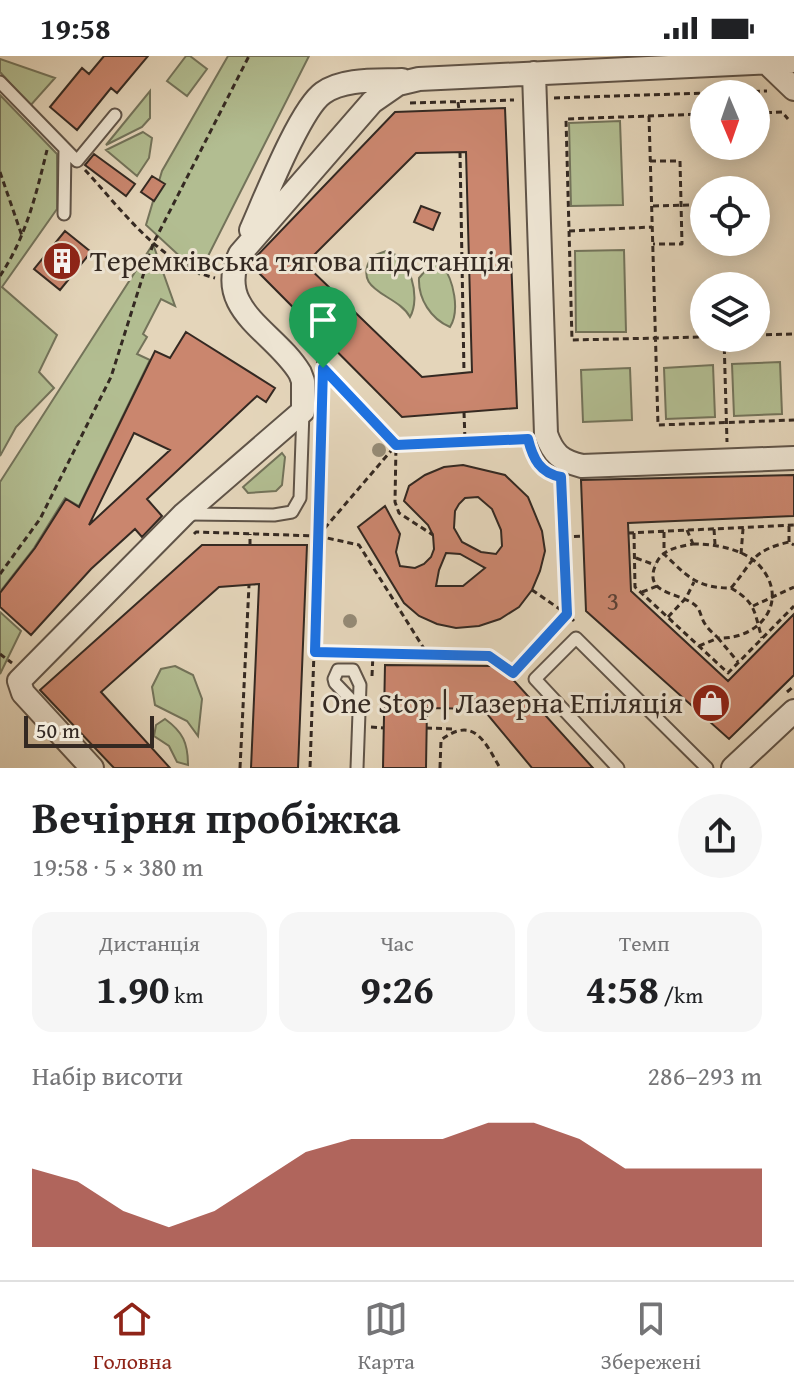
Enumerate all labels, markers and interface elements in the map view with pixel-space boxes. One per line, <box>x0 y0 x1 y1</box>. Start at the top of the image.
text: 19:58 <box>40 6 111 50</box>
north arrow <box>690 80 770 160</box>
map controls <box>690 80 770 352</box>
button: locate <box>690 176 770 256</box>
place label: Теремківська тягова підстанція <box>90 238 510 282</box>
building icon: Теремківська тягова підстанція <box>41 240 83 282</box>
button: layers <box>690 272 770 352</box>
pin <box>289 286 357 368</box>
icon: arrive <box>301 298 345 342</box>
house number: 3 <box>607 581 619 620</box>
place label: One Stop | Лазерна Епіляція <box>322 680 683 724</box>
shop icon: One Stop | Лазерна Епіляція <box>690 682 732 724</box>
scale bar <box>24 712 154 748</box>
text: 50 m <box>36 714 80 746</box>
text: Вечірня пробіжка <box>32 785 401 849</box>
button: share <box>678 794 762 878</box>
text: 19:58 · 5 × 380 m <box>32 847 203 886</box>
text: Дистанція <box>99 927 200 959</box>
text: Час <box>380 927 414 959</box>
text: Темп <box>619 927 670 959</box>
text: 1.90 <box>96 959 169 1018</box>
text: 9:26 <box>360 959 434 1018</box>
text: 4:58 <box>585 959 659 1018</box>
text: km <box>169 979 203 1011</box>
text: /km <box>659 979 703 1011</box>
text: Набір висоти <box>32 1056 183 1095</box>
text: 286–293 m <box>648 1056 762 1095</box>
tab: Головна <box>93 1297 172 1377</box>
tab: Карта <box>358 1297 415 1377</box>
tab: Збережені <box>601 1297 701 1377</box>

